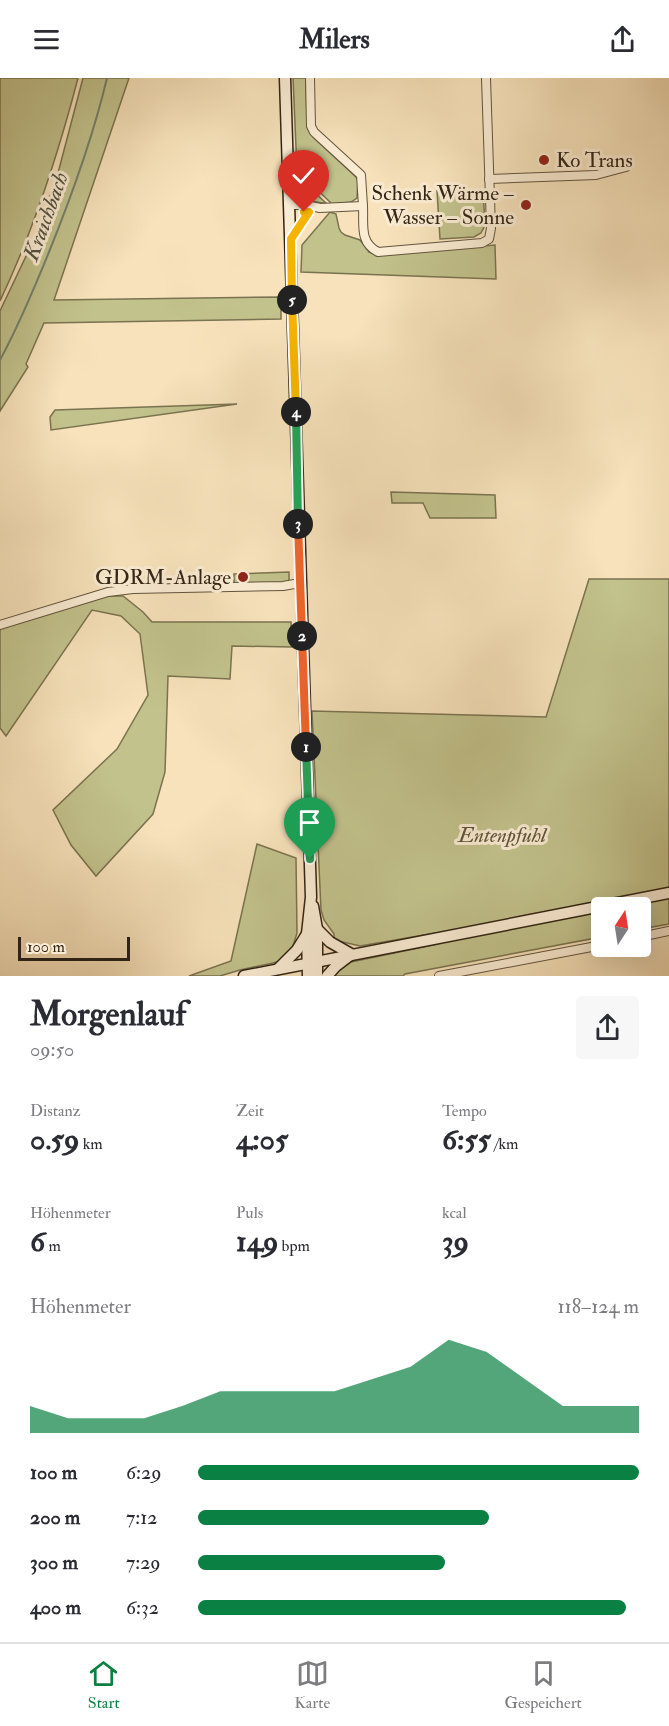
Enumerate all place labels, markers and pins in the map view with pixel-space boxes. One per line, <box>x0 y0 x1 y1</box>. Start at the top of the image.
place label: Ko Trans <box>556 147 633 174</box>
pin <box>278 150 329 212</box>
marker: Ko Trans <box>537 153 551 167</box>
place label: Schenk Wärme – Wasser – Sonne <box>372 180 514 231</box>
marker: Schenk Wärme – Wasser – Sonne <box>519 198 533 212</box>
pin: 5 <box>277 285 307 315</box>
pin: 4 <box>281 397 311 427</box>
pin: 3 <box>283 509 313 539</box>
place label: GDRM-Anlage <box>95 564 231 591</box>
marker: GDRM-Anlage <box>236 570 250 584</box>
pin: 2 <box>287 621 317 651</box>
pin: 1 <box>291 732 321 762</box>
pin <box>284 797 335 859</box>

